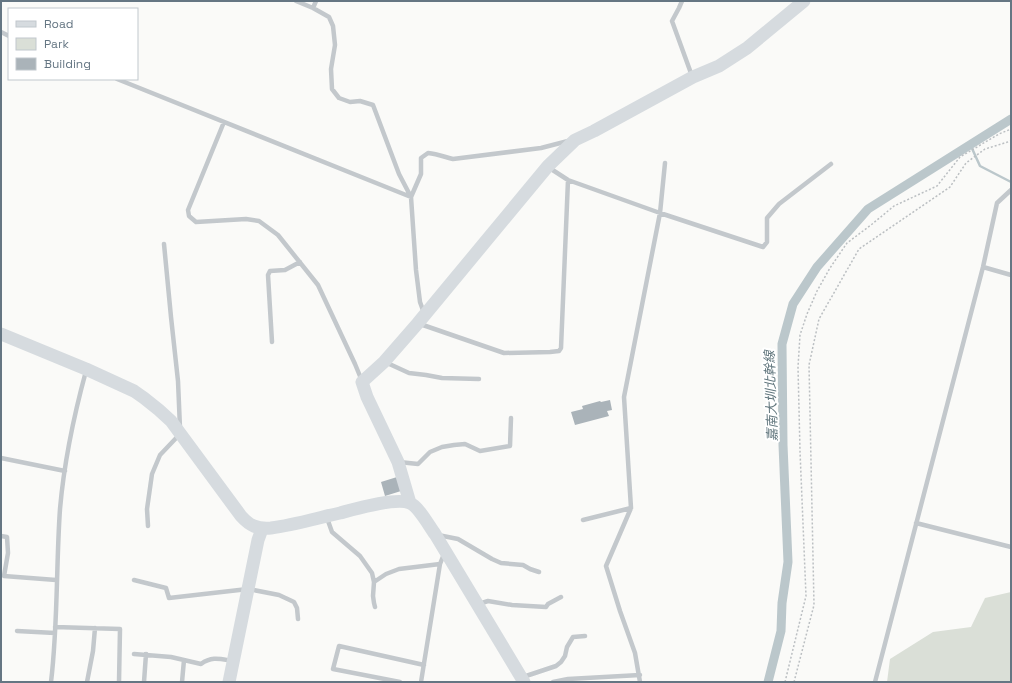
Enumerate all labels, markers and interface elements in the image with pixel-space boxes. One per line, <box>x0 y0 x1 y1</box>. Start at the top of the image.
legend <box>8 8 138 80</box>
text: Road <box>44 16 73 32</box>
text: Park <box>44 36 69 52</box>
text: Building <box>44 56 91 72</box>
water label: 嘉南大圳北幹線 <box>761 348 781 442</box>

